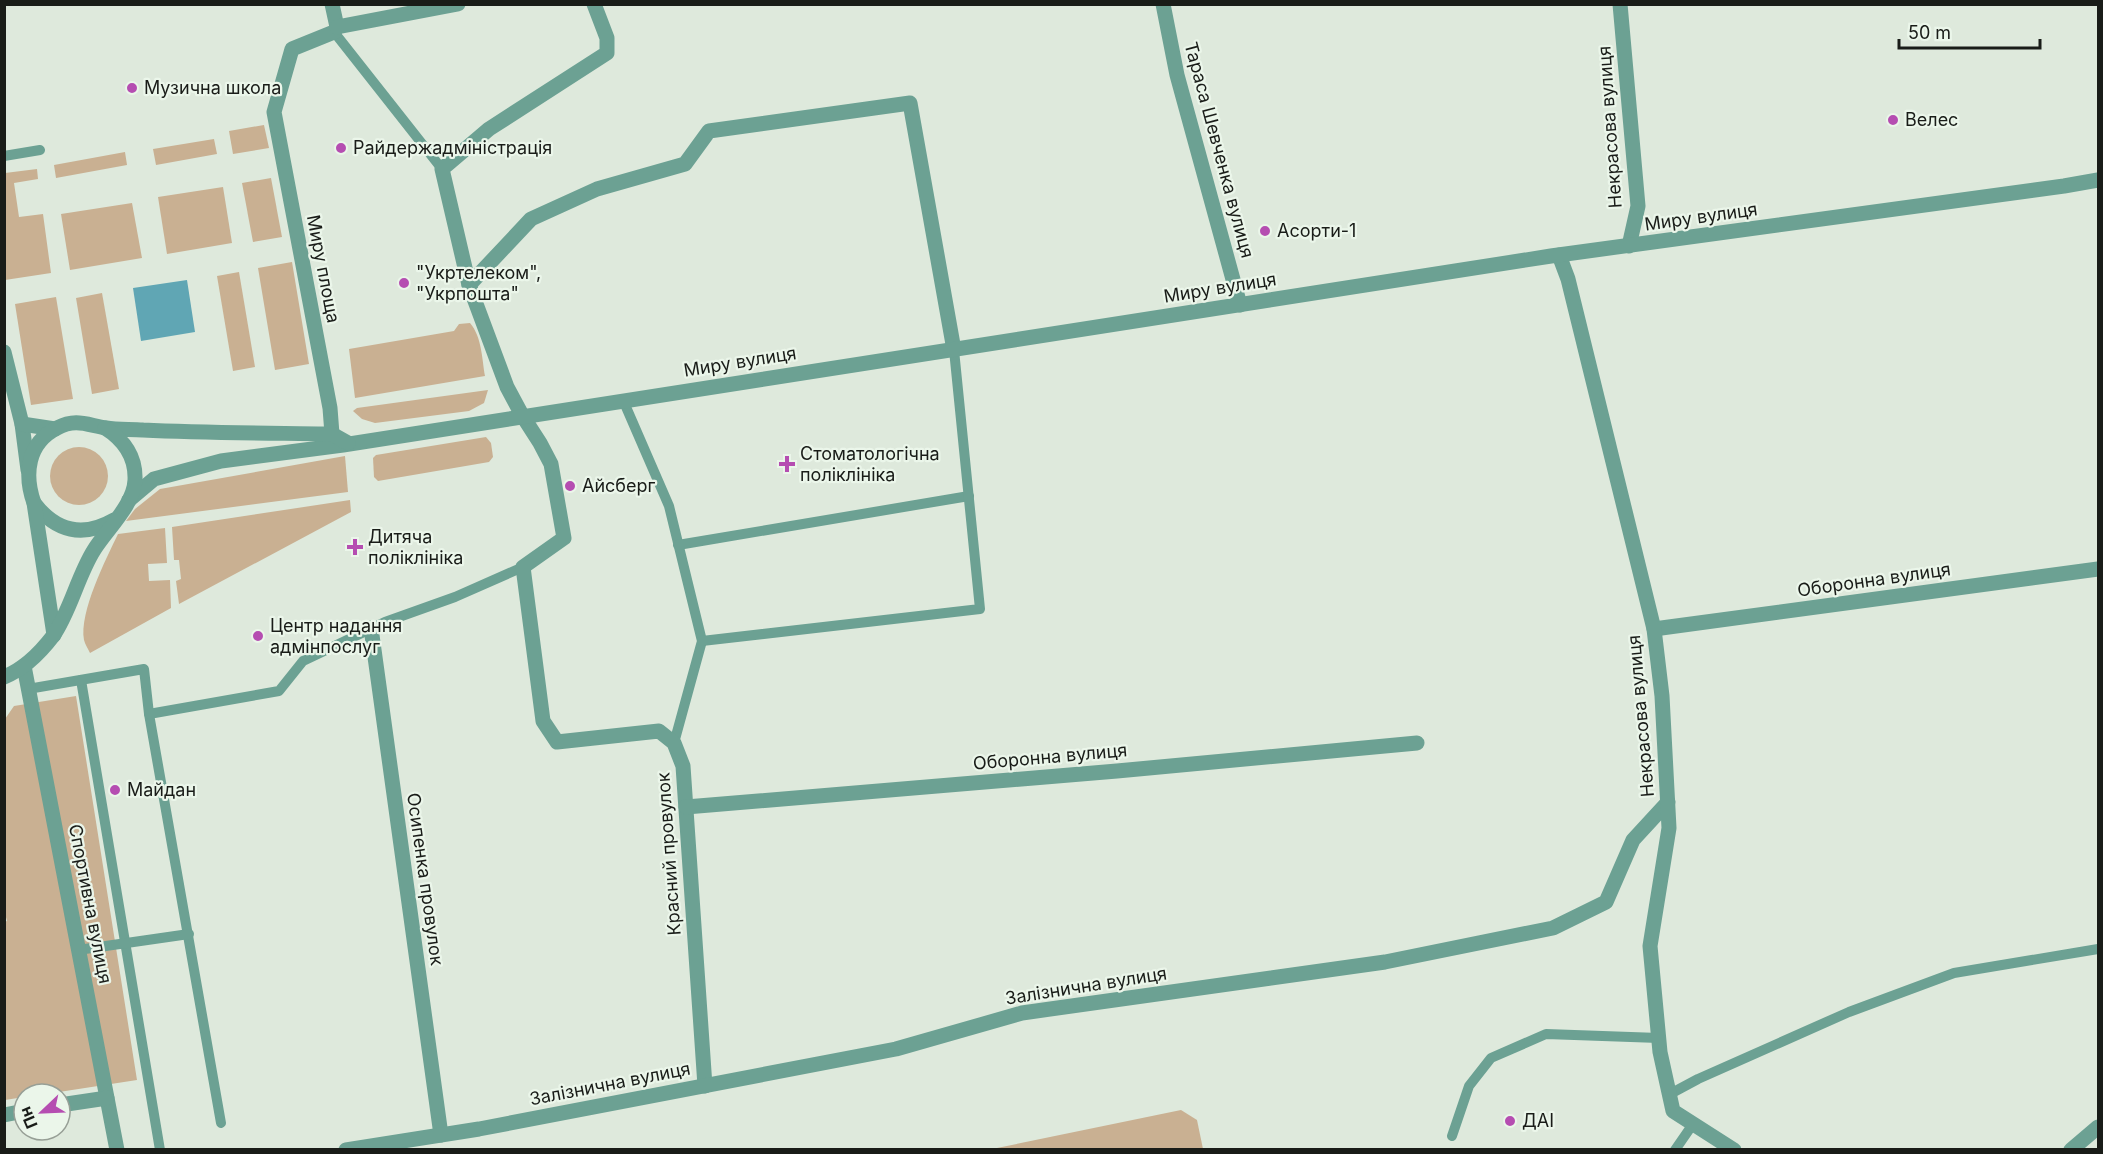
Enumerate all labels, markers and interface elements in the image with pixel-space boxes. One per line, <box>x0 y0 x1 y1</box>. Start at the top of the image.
scale bar <box>1899 12 2040 50</box>
text: 50 m <box>1908 22 1951 43</box>
street label: Тараса Шевченка вулиця <box>1180 40 1258 260</box>
street label: Некрасова вулиця <box>1593 45 1626 209</box>
place label: Музична школа <box>144 77 281 98</box>
marker: Музична школа <box>125 81 139 95</box>
place label: Велес <box>1905 109 1958 130</box>
marker: Велес <box>1886 113 1900 127</box>
place label: Райдержадміністрація <box>353 137 552 158</box>
marker: Райдержадміністрація <box>334 141 348 155</box>
street label: Миру вулиця <box>1643 198 1759 235</box>
street label: Миру площа <box>303 213 344 325</box>
place label: Асорти-1 <box>1277 220 1356 241</box>
marker: Асорти-1 <box>1258 224 1272 238</box>
place label: "Укртелеком", "Укрпошта" <box>416 262 541 304</box>
street label: Миру вулиця <box>1162 268 1278 307</box>
marker: "Укртелеком", "Укрпошта" <box>397 276 411 290</box>
street label: Миру вулиця <box>682 342 798 381</box>
place label: Стоматологічна поліклініка <box>800 443 940 485</box>
marker: Стоматологічна поліклініка <box>778 455 796 473</box>
place label: Айсберг <box>582 475 656 496</box>
marker: Айсберг <box>563 479 577 493</box>
place label: Дитяча поліклініка <box>368 526 463 568</box>
marker: Дитяча поліклініка <box>346 538 364 556</box>
street label: Оборонна вулиця <box>1796 558 1952 601</box>
place label: Центр надання адмінпослуг <box>270 615 402 657</box>
marker: Центр надання адмінпослуг <box>251 629 265 643</box>
street label: Некрасова вулиця <box>1623 634 1658 798</box>
street label: Оборонна вулиця <box>972 739 1128 774</box>
street label: Красний провулок <box>652 772 685 936</box>
place label: Майдан <box>127 779 196 800</box>
marker: Майдан <box>108 783 122 797</box>
street label: Осипенка провулок <box>403 791 448 967</box>
street label: Спортивна вулиця <box>65 822 116 985</box>
street label: Залізнична вулиця <box>1004 962 1168 1009</box>
street label: Залізнична вулиця <box>528 1058 692 1109</box>
north arrow <box>12 1082 72 1142</box>
text: Пн <box>15 1104 42 1132</box>
place label: ДАІ <box>1522 1110 1554 1131</box>
marker: ДАІ <box>1503 1114 1517 1128</box>

